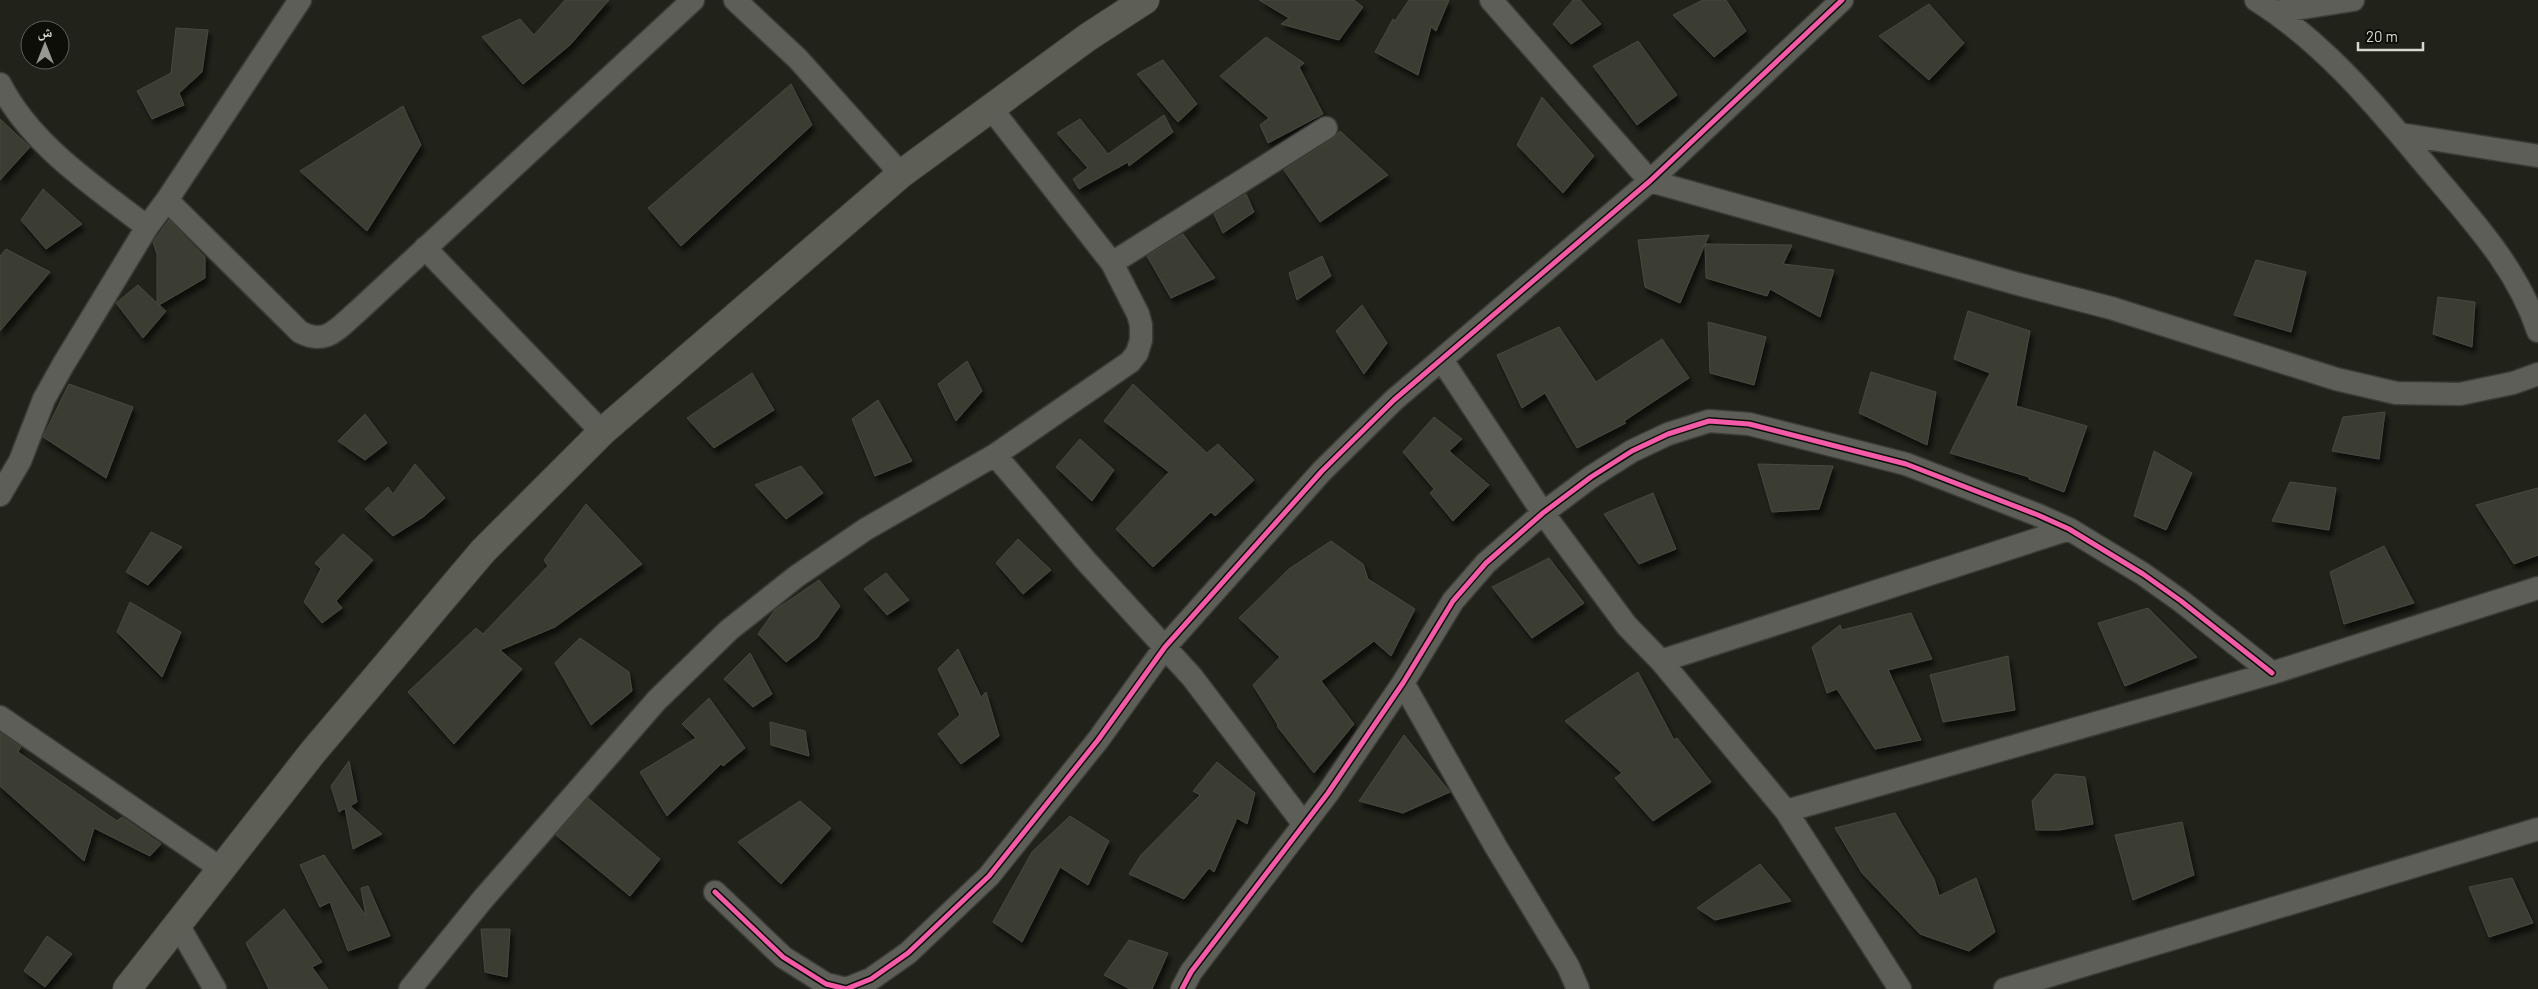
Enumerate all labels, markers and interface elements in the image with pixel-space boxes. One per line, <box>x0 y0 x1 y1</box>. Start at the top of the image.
north arrow <box>20 20 70 70</box>
scale bar <box>2358 20 2423 52</box>
text: ش <box>38 23 53 41</box>
text: 20 m <box>2366 27 2398 45</box>

